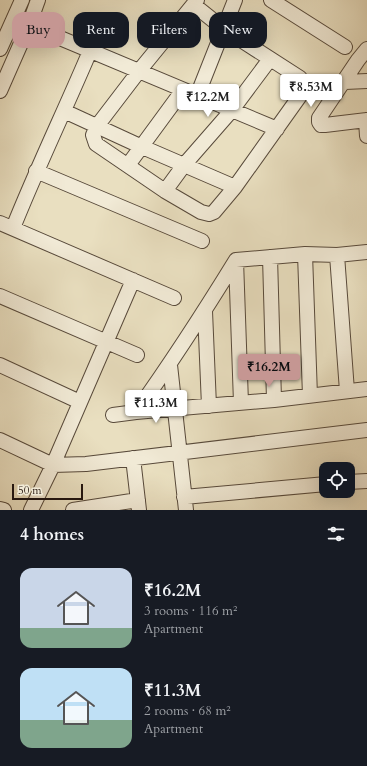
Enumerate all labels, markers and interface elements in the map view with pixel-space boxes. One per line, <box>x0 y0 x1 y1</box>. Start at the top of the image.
chip: Buy <box>12 12 65 48</box>
chip: Rent <box>73 12 129 48</box>
chip: Filters <box>137 12 201 48</box>
chip: New <box>209 12 267 48</box>
pin: ₹8.53M <box>278 74 344 108</box>
text: ₹8.53M <box>289 78 333 96</box>
pin: ₹12.2M <box>175 84 241 118</box>
text: ₹12.2M <box>186 88 230 106</box>
pin: ₹16.2M <box>236 354 302 388</box>
text: ₹16.2M <box>247 358 291 376</box>
pin: ₹11.3M <box>123 390 189 424</box>
text: ₹11.3M <box>134 394 178 412</box>
map controls <box>319 462 355 498</box>
button: locate <box>319 462 355 498</box>
scale bar <box>12 482 83 501</box>
text: 50 m <box>18 483 42 498</box>
text: 4 homes <box>20 523 84 546</box>
icon: filters <box>325 523 347 545</box>
text: ₹16.2M <box>144 579 201 602</box>
icon: home <box>52 584 100 632</box>
text: 3 rooms · 116 m² <box>144 602 237 620</box>
text: Apartment <box>144 620 203 638</box>
text: ₹11.3M <box>144 679 201 702</box>
icon: home <box>52 684 100 732</box>
text: 2 rooms · 68 m² <box>144 702 231 720</box>
text: Apartment <box>144 720 203 738</box>

